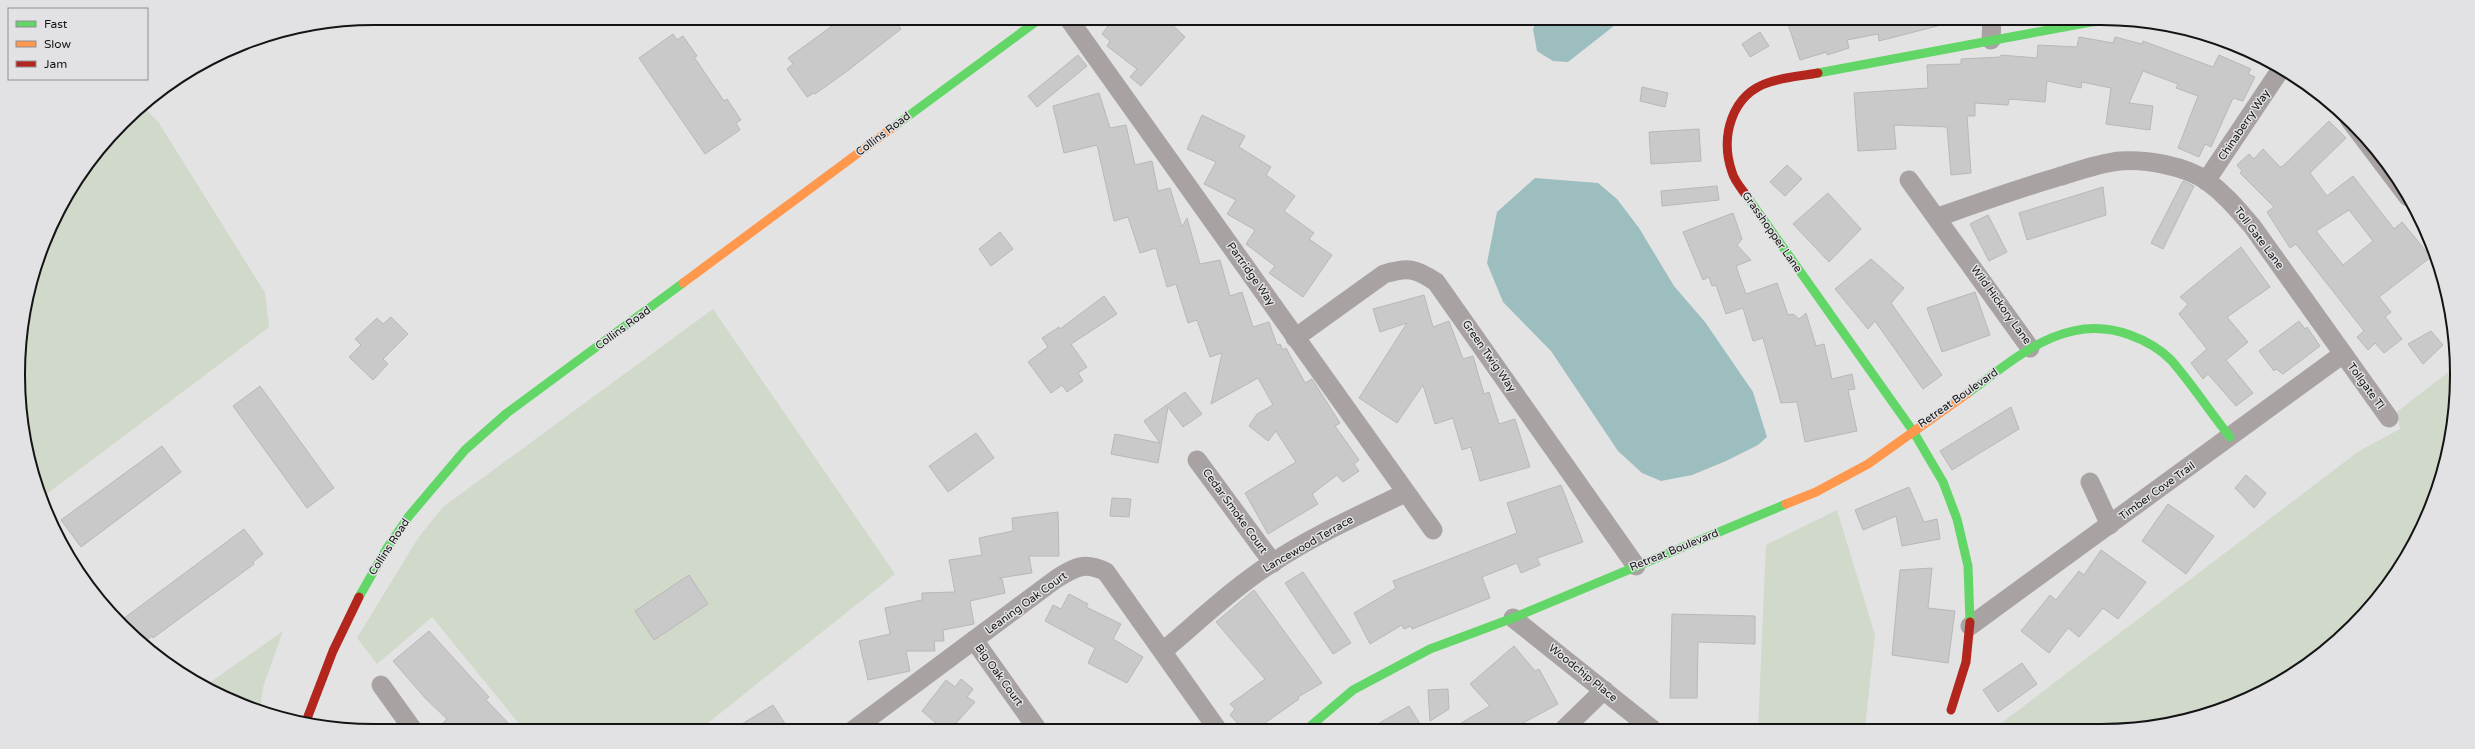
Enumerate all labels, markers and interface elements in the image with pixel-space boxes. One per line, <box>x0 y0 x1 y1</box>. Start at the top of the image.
legend <box>8 8 148 80</box>
text: Fast <box>44 17 68 31</box>
text: Slow <box>44 37 71 51</box>
text: Jam <box>44 57 67 71</box>
street label: Chinaberry Way <box>2215 87 2273 163</box>
street label: Collins Road <box>853 109 913 159</box>
street label: Grasshopper Lane <box>1739 189 1805 275</box>
street label: Toll Gate Lane <box>2232 205 2286 271</box>
street label: Partridge Way <box>1224 240 1278 308</box>
street label: Wild Hickory Lane <box>1968 263 2034 347</box>
street label: Collins Road <box>593 304 653 352</box>
street label: Green Twig Way <box>1460 318 1519 394</box>
street label: Tollgate Tl <box>2345 360 2387 412</box>
street label: Retreat Boulevard <box>1916 366 2000 430</box>
street label: Timber Cove Trail <box>2117 459 2197 523</box>
street label: Cedar Smoke Court <box>1200 466 1270 556</box>
street label: Lancewood Terrace <box>1261 513 1355 575</box>
street label: Collins Road <box>366 516 412 578</box>
street label: Retreat Boulevard <box>1628 526 1720 574</box>
street label: Leaning Oak Court <box>983 569 1069 637</box>
street label: Woodchip Place <box>1546 641 1620 705</box>
street label: Big Oak Court <box>972 642 1026 708</box>

